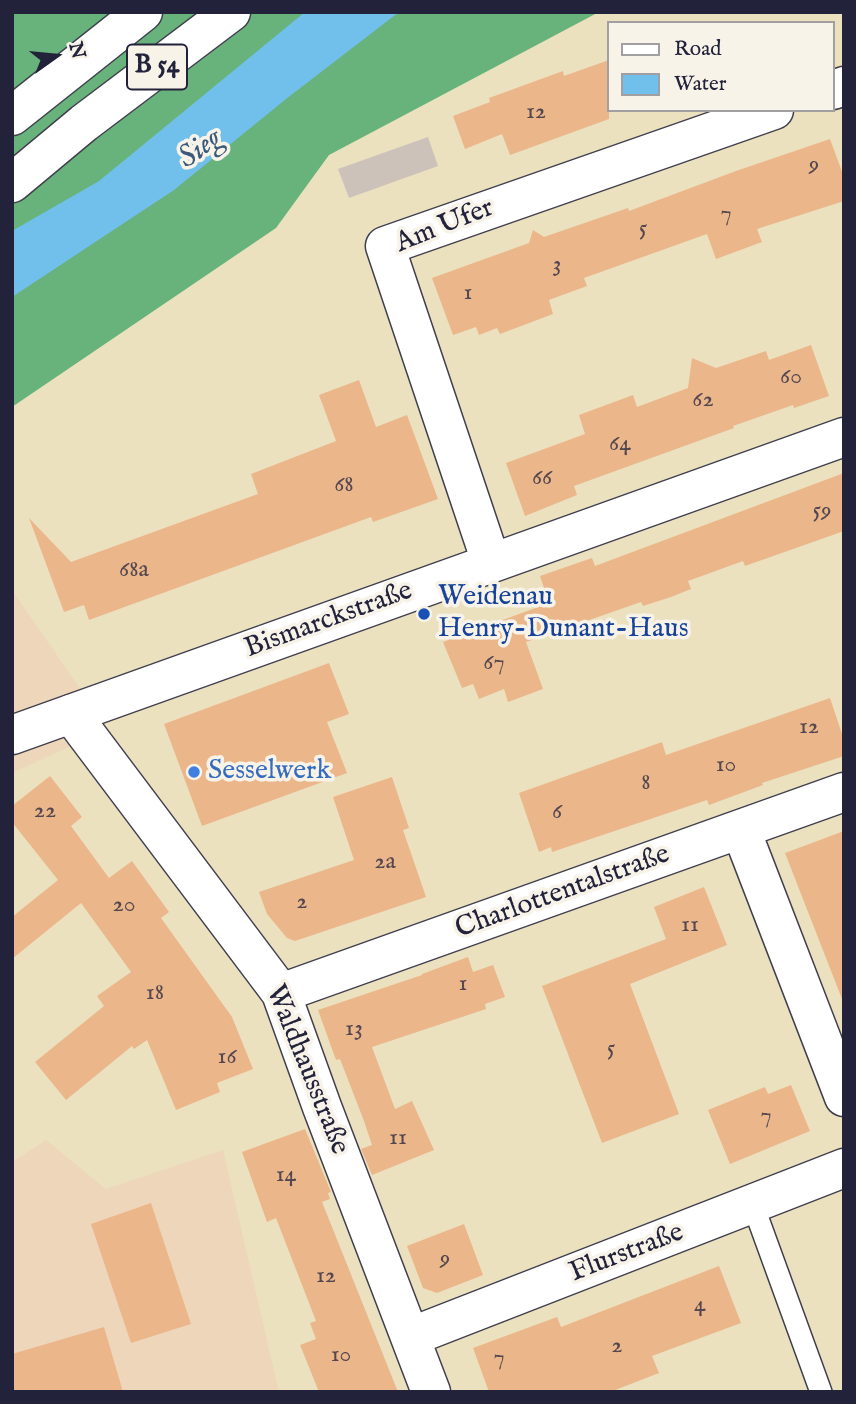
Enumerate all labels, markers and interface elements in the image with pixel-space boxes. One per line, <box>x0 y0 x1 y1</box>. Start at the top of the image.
north arrow <box>21 21 91 91</box>
legend <box>608 21 835 112</box>
text: Road <box>674 36 721 63</box>
text: N <box>63 40 90 62</box>
road number: B 54 <box>127 44 187 90</box>
text: Water <box>674 71 726 98</box>
house number: 12 <box>526 99 546 127</box>
water label: Sieg <box>172 122 230 178</box>
house number: 9 <box>809 152 819 180</box>
street label: Am Ufer <box>391 192 499 262</box>
house number: 7 <box>720 201 732 229</box>
house number: 5 <box>639 216 647 244</box>
house number: 3 <box>553 252 561 280</box>
house number: 1 <box>464 280 472 308</box>
house number: 60 <box>780 364 802 392</box>
house number: 62 <box>692 387 714 415</box>
house number: 64 <box>609 431 631 459</box>
house number: 66 <box>532 465 552 493</box>
house number: 68 <box>334 472 354 500</box>
house number: 59 <box>812 498 832 526</box>
house number: 68a <box>119 557 149 585</box>
street label: Bismarckstraße <box>241 575 417 667</box>
place label: Weidenau Henry-Dunant-Haus <box>438 581 688 647</box>
marker: Weidenau Henry-Dunant-Haus <box>416 606 432 622</box>
house number: 67 <box>483 650 505 678</box>
house number: 12 <box>799 714 819 742</box>
house number: 10 <box>716 752 736 780</box>
place label: Sesselwerk <box>208 755 331 789</box>
marker: Sesselwerk <box>186 764 202 780</box>
house number: 8 <box>641 770 651 798</box>
house number: 22 <box>34 798 56 826</box>
house number: 6 <box>552 799 562 827</box>
street label: Charlottentalstraße <box>451 839 675 947</box>
house number: 2a <box>374 849 396 877</box>
house number: 2 <box>296 889 308 917</box>
house number: 20 <box>112 892 136 920</box>
house number: 11 <box>681 912 699 940</box>
house number: 1 <box>459 971 467 999</box>
house number: 18 <box>146 980 164 1008</box>
street label: Waldhausstraße <box>257 980 355 1160</box>
house number: 13 <box>345 1016 363 1044</box>
house number: 5 <box>607 1036 615 1064</box>
house number: 16 <box>217 1044 237 1072</box>
house number: 7 <box>760 1103 772 1131</box>
house number: 11 <box>389 1125 407 1153</box>
house number: 14 <box>276 1162 296 1190</box>
street label: Flurstraße <box>565 1217 689 1291</box>
house number: 9 <box>440 1246 450 1274</box>
house number: 12 <box>316 1263 336 1291</box>
house number: 4 <box>694 1292 706 1320</box>
house number: 2 <box>611 1333 623 1361</box>
house number: 10 <box>331 1342 351 1370</box>
house number: 7 <box>493 1345 505 1373</box>

